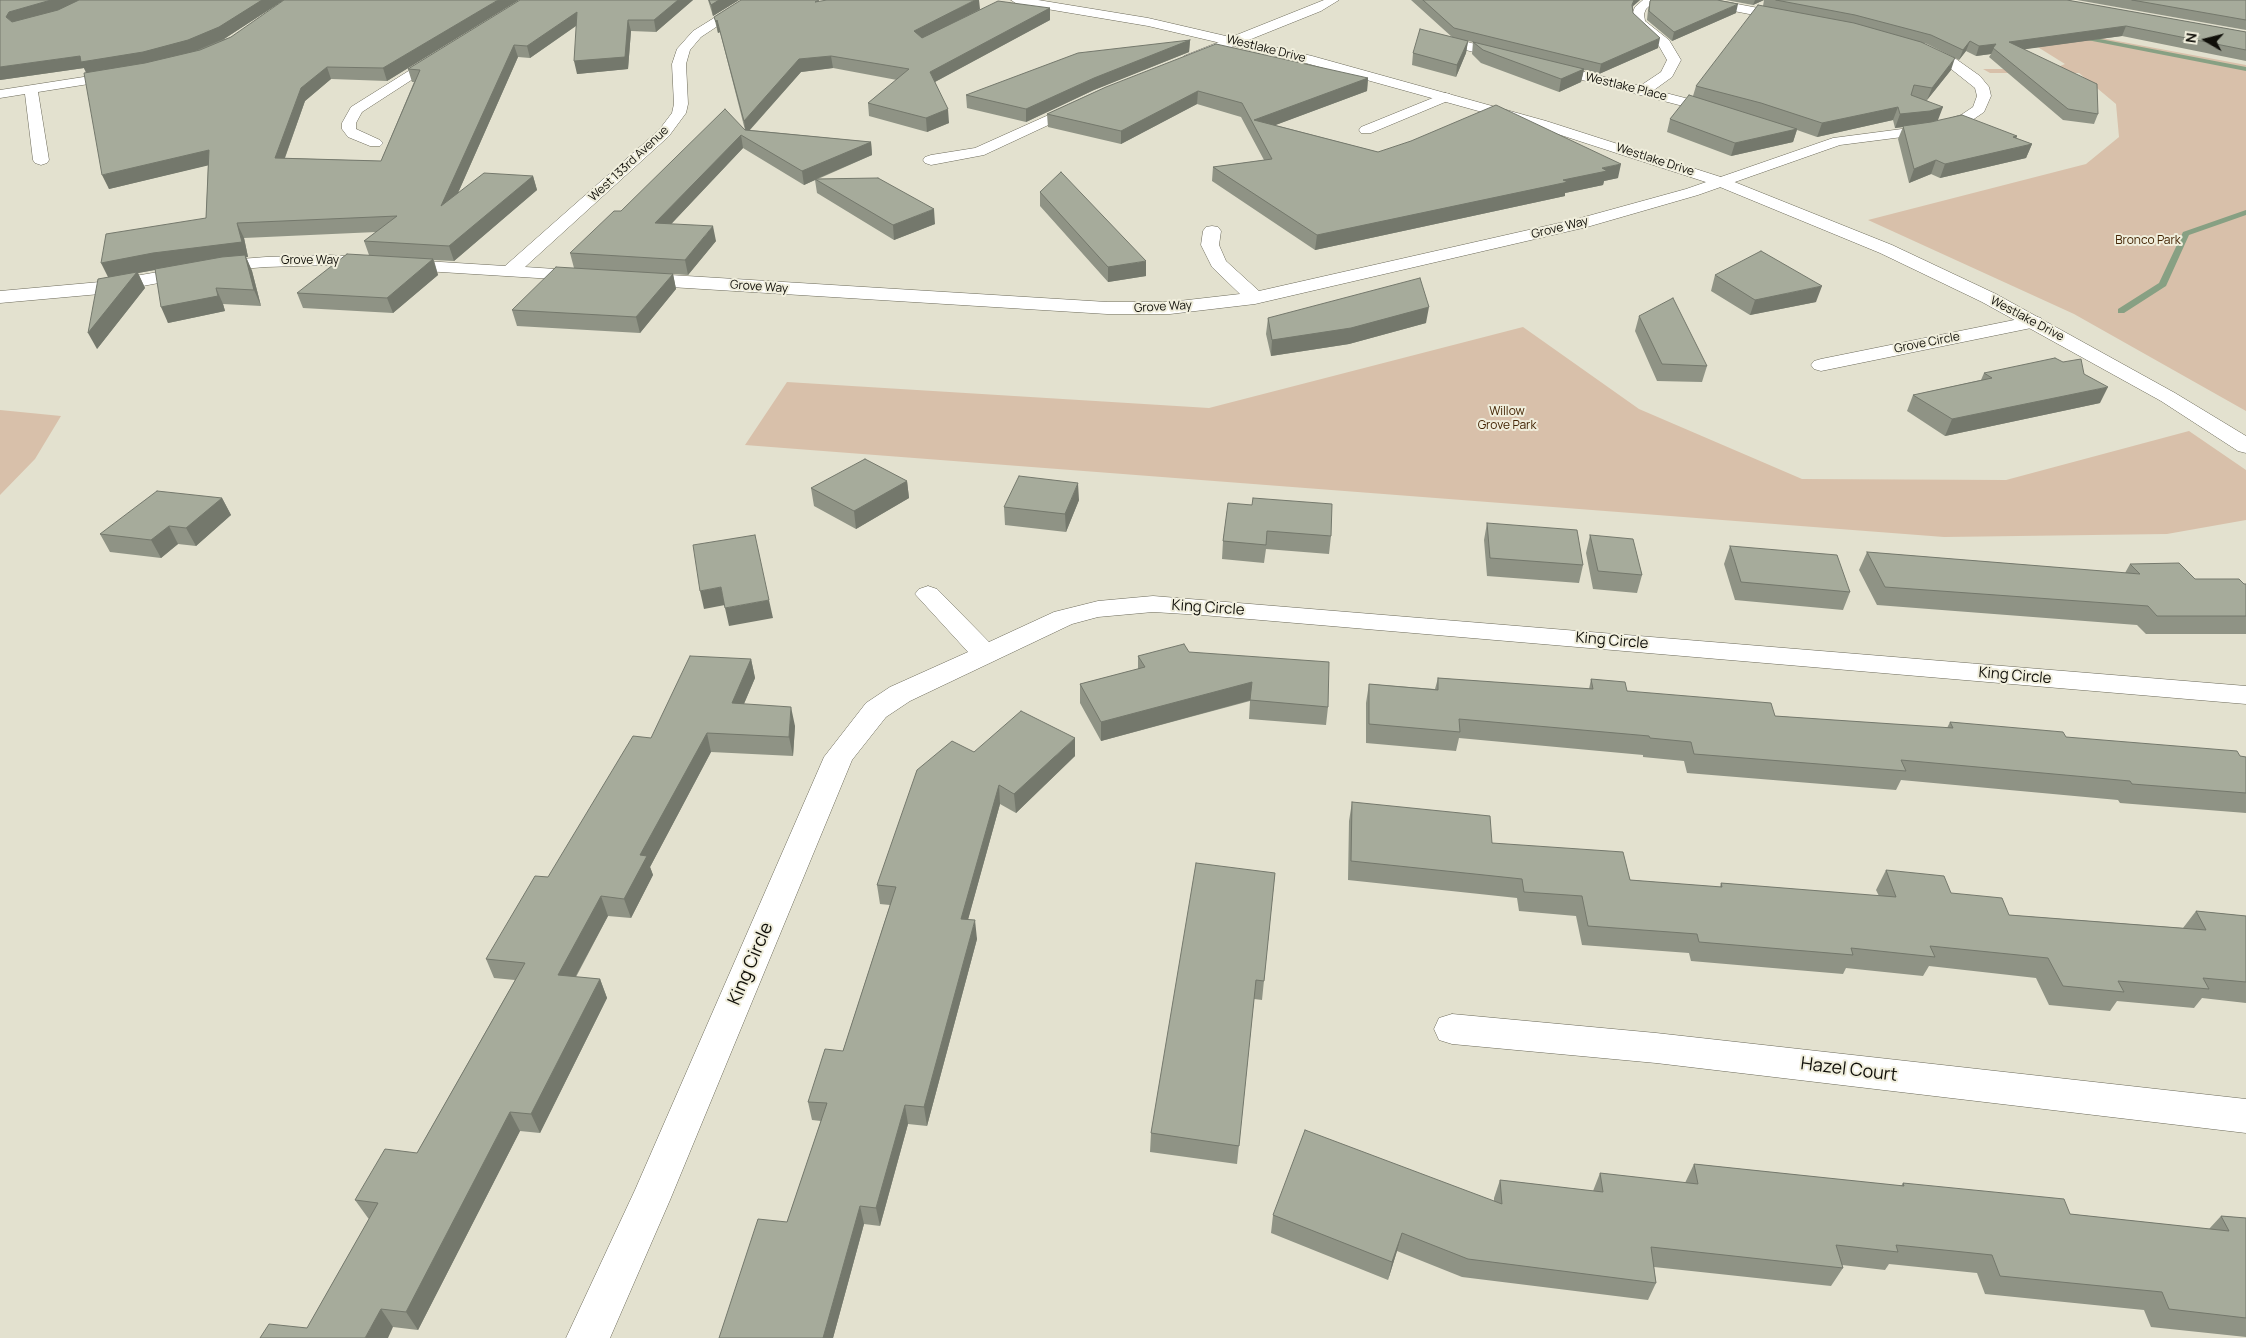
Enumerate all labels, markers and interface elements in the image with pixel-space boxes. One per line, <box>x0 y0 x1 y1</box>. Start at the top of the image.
north arrow <box>2181 15 2231 65</box>
street label: Westlake Drive <box>1225 32 1307 66</box>
text: N <box>2181 32 2201 44</box>
street label: Westlake Place <box>1584 70 1668 104</box>
street label: West 133rd Avenue <box>586 123 672 205</box>
street label: Westlake Drive <box>1614 141 1696 179</box>
street label: Grove Way <box>1530 214 1590 242</box>
park label: Bronco Park <box>2115 234 2181 248</box>
street label: Grove Way <box>281 254 339 268</box>
street label: Grove Way <box>730 278 788 296</box>
street label: Westlake Drive <box>1988 294 2066 344</box>
street label: Grove Way <box>1134 298 1192 316</box>
street label: Grove Circle <box>1893 330 1961 356</box>
park label: Willow Grove Park <box>1478 405 1536 433</box>
street label: King Circle <box>1171 596 1245 620</box>
street label: King Circle <box>1575 629 1649 653</box>
street label: King Circle <box>1978 664 2052 688</box>
street label: King Circle <box>724 919 778 1009</box>
street label: Hazel Court <box>1799 1053 1899 1087</box>

